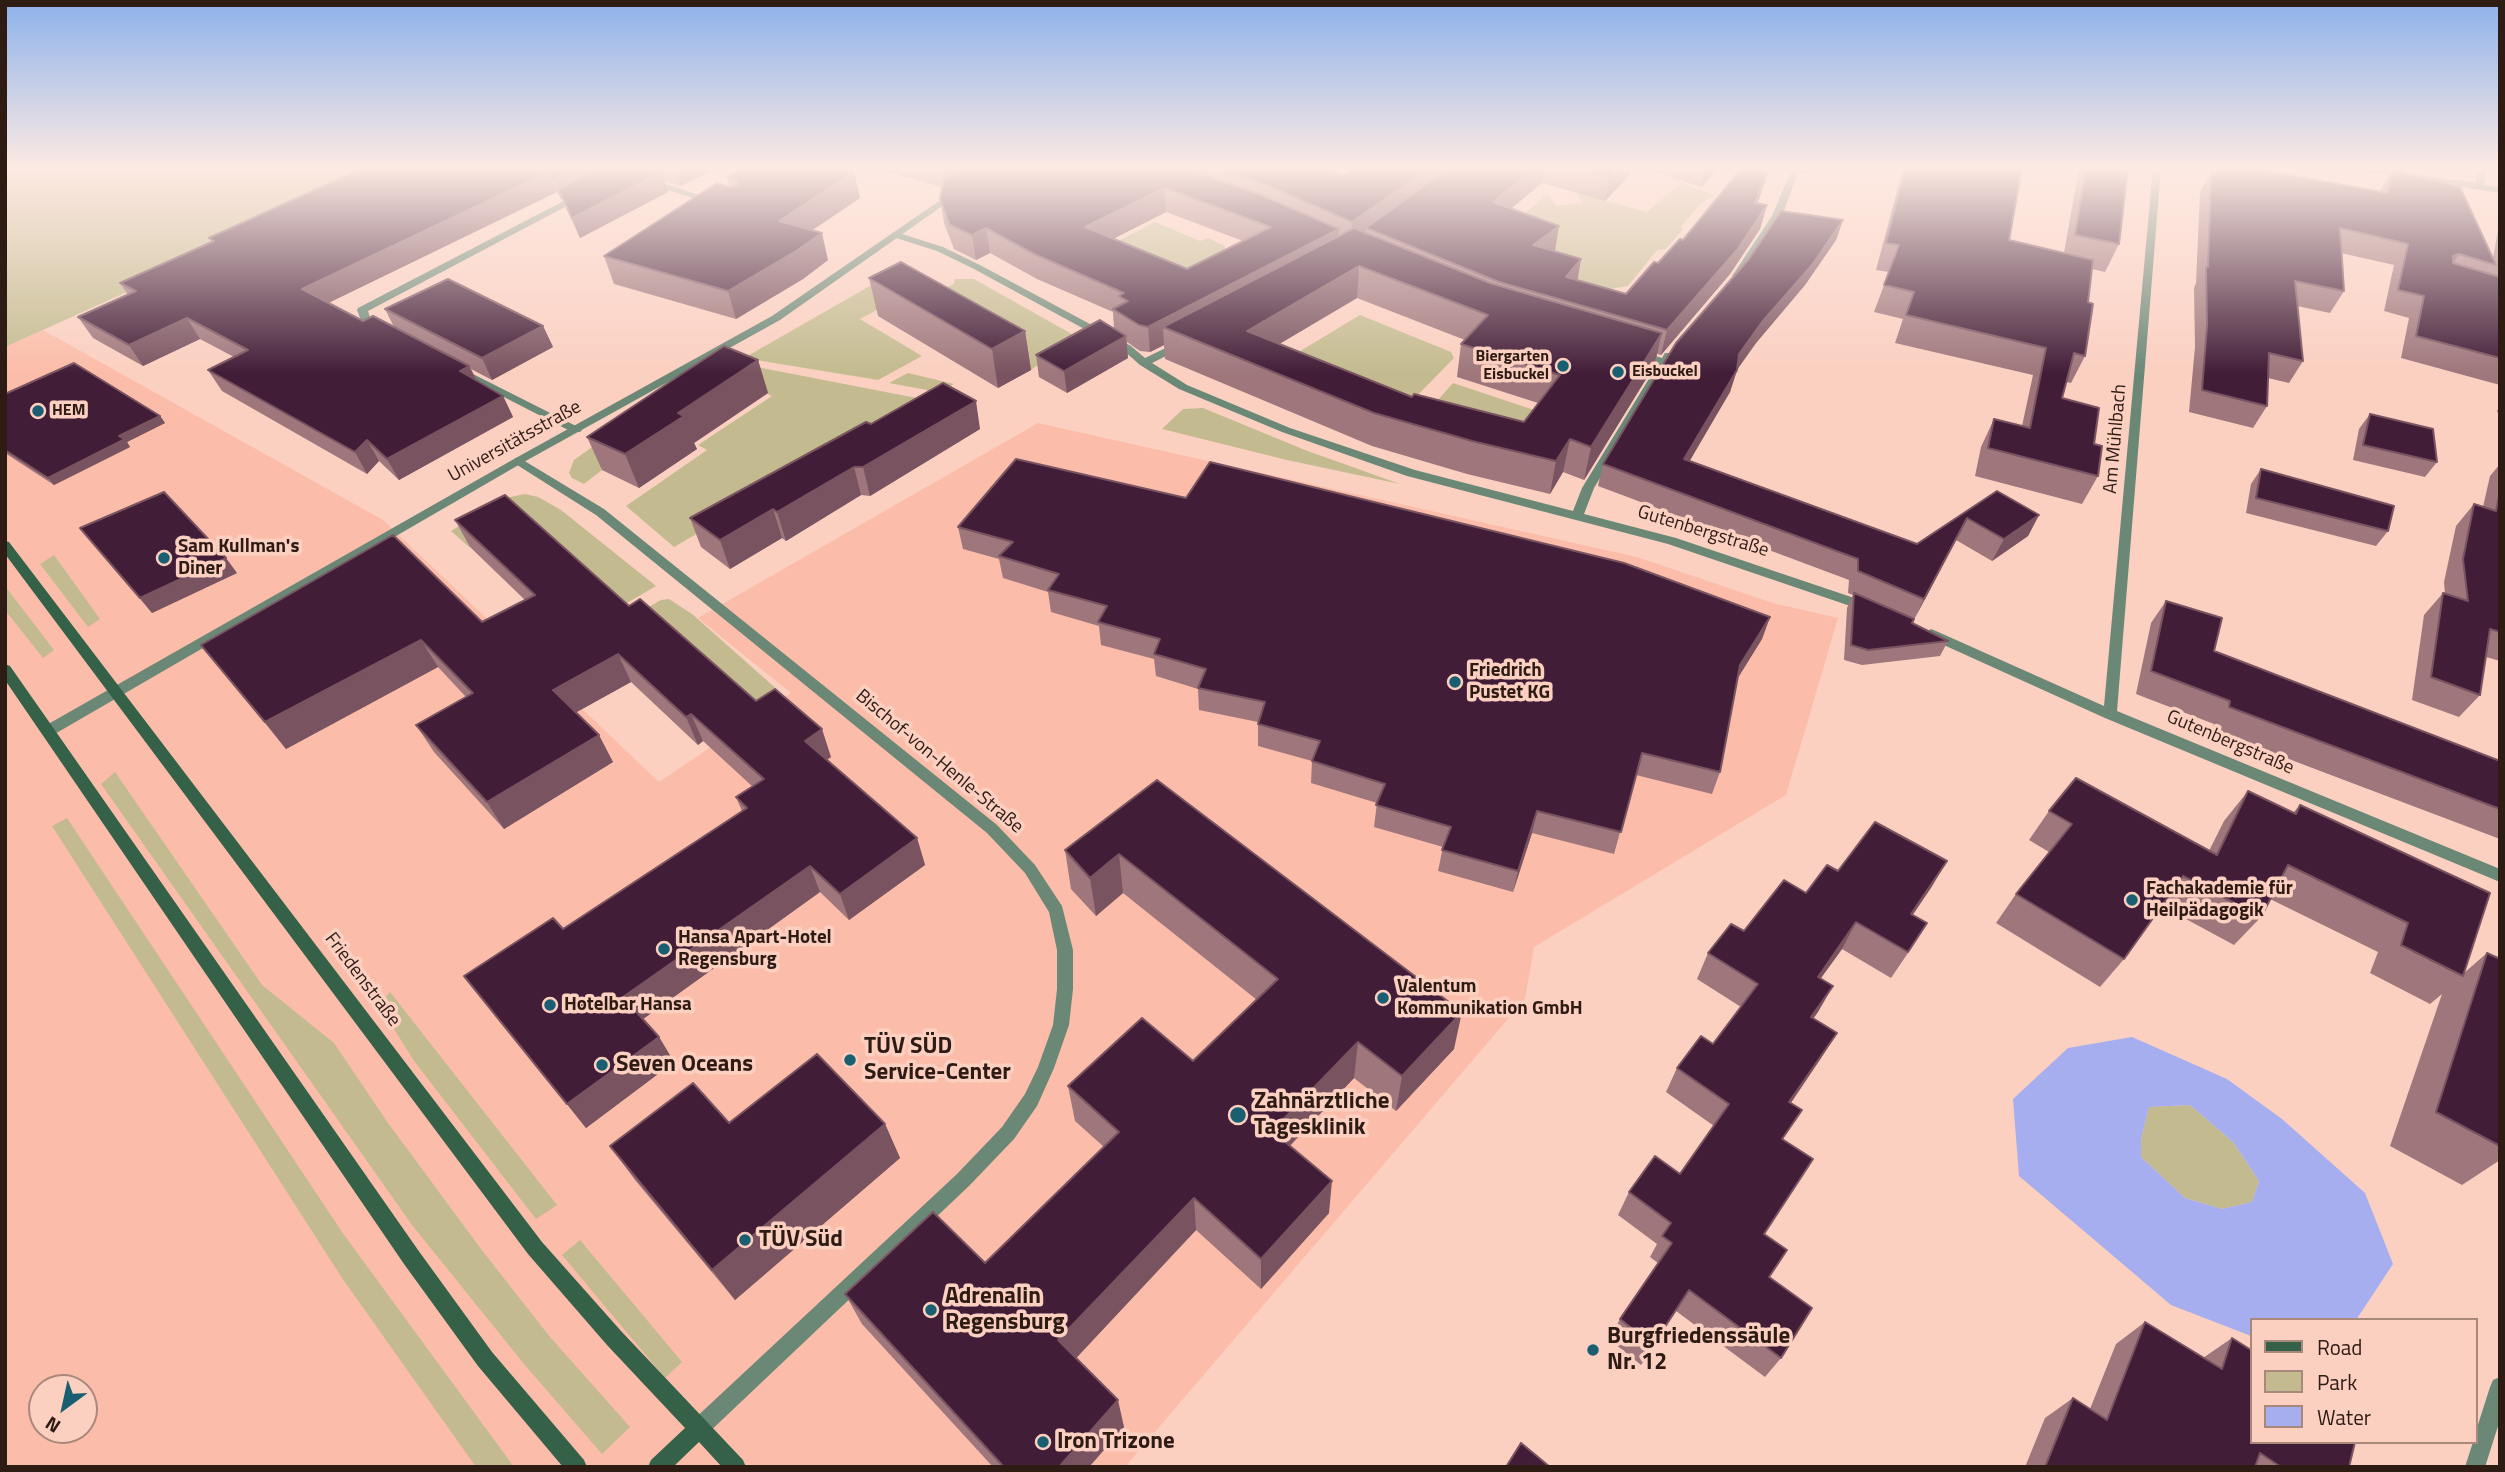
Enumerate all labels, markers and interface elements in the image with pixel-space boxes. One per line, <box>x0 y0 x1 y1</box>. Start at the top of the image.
place label: Biergarten Eisbuckel <box>1476 347 1549 385</box>
marker: Biergarten Eisbuckel <box>1555 358 1571 374</box>
place label: Eisbuckel <box>1632 362 1698 382</box>
marker: Eisbuckel <box>1610 364 1626 380</box>
street label: Am Mühlbach <box>2100 383 2132 495</box>
street label: Universitätsstraße <box>445 396 585 488</box>
place label: HEM <box>52 401 85 421</box>
marker: HEM <box>30 403 46 419</box>
street label: Gutenbergstraße <box>1635 501 1771 563</box>
place label: Sam Kullman's Diner <box>178 536 299 580</box>
marker: Sam Kullman's Diner <box>156 550 172 566</box>
place label: Friedrich Pustet KG <box>1469 660 1550 704</box>
marker: Friedrich Pustet KG <box>1447 674 1463 690</box>
street label: Bischof-von-Henle-Straße <box>850 685 1028 839</box>
street label: Gutenbergstraße <box>2163 706 2297 780</box>
place label: Fachakademie für Heilpädagogik <box>2146 878 2293 922</box>
marker: Fachakademie für Heilpädagogik <box>2124 892 2140 908</box>
place label: Hansa Apart-Hotel Regensburg <box>678 927 832 971</box>
street label: Friedenstraße <box>319 928 405 1032</box>
marker: Hansa Apart-Hotel Regensburg <box>656 941 672 957</box>
place label: Valentum Kommunikation GmbH <box>1397 976 1583 1020</box>
marker: Valentum Kommunikation GmbH <box>1375 990 1391 1006</box>
place label: Hotelbar Hansa <box>564 994 692 1016</box>
marker: Hotelbar Hansa <box>542 997 558 1013</box>
place label: TÜV SÜD Service-Center <box>864 1033 1011 1087</box>
place label: Seven Oceans <box>616 1051 753 1079</box>
marker: TÜV SÜD Service-Center <box>842 1052 858 1068</box>
marker: Seven Oceans <box>594 1057 610 1073</box>
place label: Zahnärztliche Tagesklinik <box>1254 1088 1389 1142</box>
marker: Zahnärztliche Tagesklinik <box>1228 1105 1248 1125</box>
place label: TÜV Süd <box>759 1226 843 1254</box>
marker: TÜV Süd <box>737 1232 753 1248</box>
place label: Adrenalin Regensburg <box>945 1283 1064 1337</box>
marker: Adrenalin Regensburg <box>923 1302 939 1318</box>
legend <box>2250 1318 2477 1444</box>
place label: Burgfriedenssäule Nr. 12 <box>1607 1323 1790 1377</box>
text: Road <box>2317 1331 2362 1363</box>
marker: Burgfriedenssäule Nr. 12 <box>1585 1342 1601 1358</box>
text: Park <box>2317 1366 2357 1398</box>
north arrow <box>28 1374 98 1444</box>
text: Water <box>2317 1401 2371 1433</box>
text: N <box>39 1410 66 1441</box>
place label: Iron Trizone <box>1057 1428 1175 1456</box>
marker: Iron Trizone <box>1035 1434 1051 1450</box>

